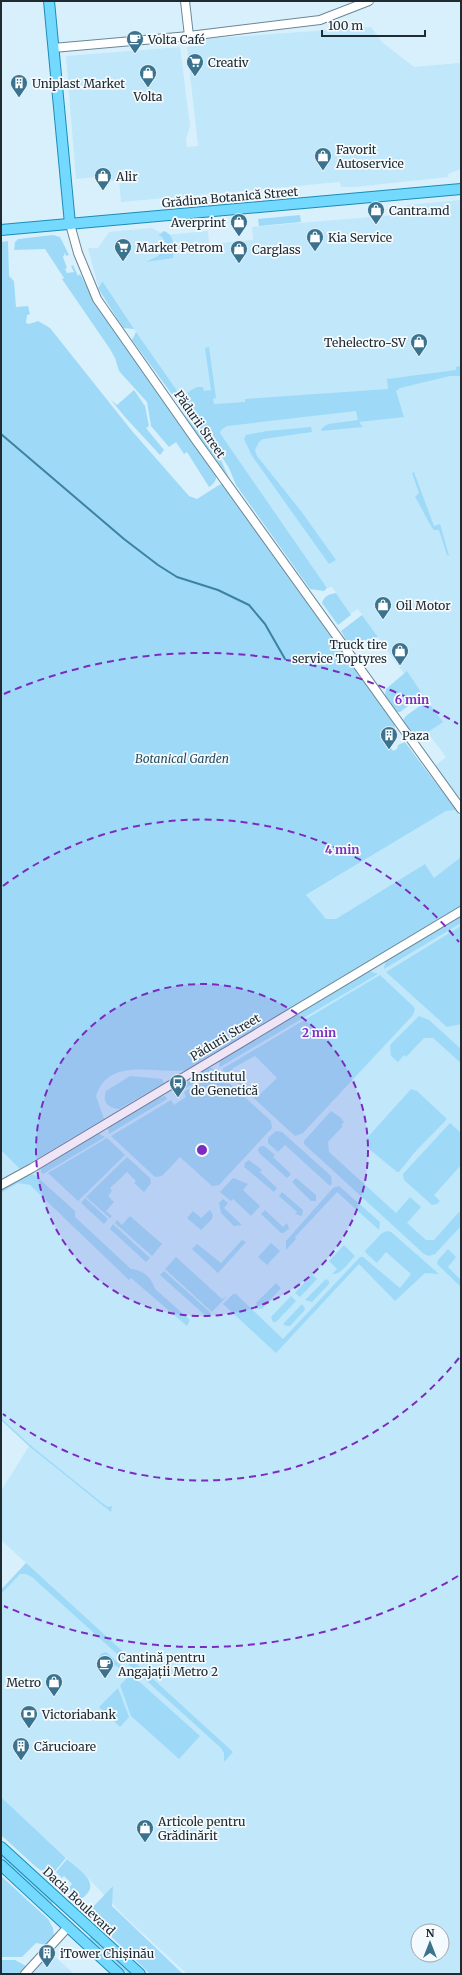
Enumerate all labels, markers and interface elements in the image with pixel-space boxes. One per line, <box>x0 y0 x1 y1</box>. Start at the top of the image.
scale bar <box>322 12 425 38</box>
text: 100 m <box>328 18 363 33</box>
cafe icon: Volta Café <box>125 29 145 54</box>
place label: Volta Café <box>147 32 205 47</box>
supermarket icon: Creativ <box>185 52 205 77</box>
place label: Creativ <box>208 55 249 70</box>
shop icon: Volta <box>138 63 158 88</box>
building icon: Uniplast Market <box>9 73 29 98</box>
place label: Uniplast Market <box>32 76 125 91</box>
place label: Volta <box>133 89 163 104</box>
place label: Favorit Autoservice <box>335 142 404 171</box>
shop icon: Favorit Autoservice <box>313 146 333 171</box>
shop icon: Alir <box>93 166 113 191</box>
place label: Alir <box>115 169 138 184</box>
street label: Grădina Botanică Street <box>161 184 299 210</box>
shop icon: Cantra.md <box>366 200 386 225</box>
place label: Cantra.md <box>389 203 449 218</box>
shop icon: Averprint <box>229 212 249 237</box>
place label: Averprint <box>170 215 226 230</box>
shop icon: Kia Service <box>305 227 325 252</box>
place label: Kia Service <box>328 230 392 245</box>
supermarket icon: Market Petrom <box>113 237 133 262</box>
shop icon: Carglass <box>229 239 249 264</box>
place label: Market Petrom <box>136 240 223 255</box>
place label: Carglass <box>252 242 301 257</box>
shop icon: Tehelectro-SV <box>409 332 429 357</box>
place label: Tehelectro-SV <box>324 335 407 350</box>
street label: Pădurii Street <box>171 387 229 461</box>
shop icon: Oil Motor <box>373 595 393 620</box>
place label: Oil Motor <box>396 598 451 613</box>
place label: Truck tire service Toptyres <box>292 637 387 666</box>
shop icon: Truck tire service Toptyres <box>390 641 410 666</box>
text: 6 min <box>395 692 429 707</box>
building icon: Paza <box>379 725 399 750</box>
place label: Paza <box>402 728 430 743</box>
park label: Botanical Garden <box>135 751 229 766</box>
text: 4 min <box>325 842 359 857</box>
street label: Pădurii Street <box>187 1010 263 1064</box>
text: 2 min <box>302 1025 336 1040</box>
place label: Institutul de Genetică <box>191 1069 259 1098</box>
bus stop icon: Institutul de Genetică <box>168 1073 188 1098</box>
centre of rings <box>195 1143 209 1157</box>
place label: Cantină pentru Angajații Metro 2 <box>117 1650 218 1680</box>
cafe icon: Cantină pentru Angajații Metro 2 <box>95 1654 115 1679</box>
shop icon: Metro <box>44 1672 64 1697</box>
place label: Metro <box>6 1675 41 1690</box>
bank icon: Victoriabank <box>19 1704 39 1729</box>
place label: Victoriabank <box>41 1707 117 1722</box>
building icon: Cărucioare <box>11 1736 31 1761</box>
place label: Cărucioare <box>34 1739 96 1754</box>
place label: Articole pentru Grădinărit <box>157 1814 246 1843</box>
shop icon: Articole pentru Grădinărit <box>135 1818 155 1843</box>
street label: Dacia Boulevard <box>40 1864 118 1938</box>
north arrow <box>410 1923 450 1963</box>
text: N <box>426 1926 435 1940</box>
building icon: iTower Chișinău <box>37 1943 57 1968</box>
place label: iTower Chișinău <box>60 1946 155 1962</box>

